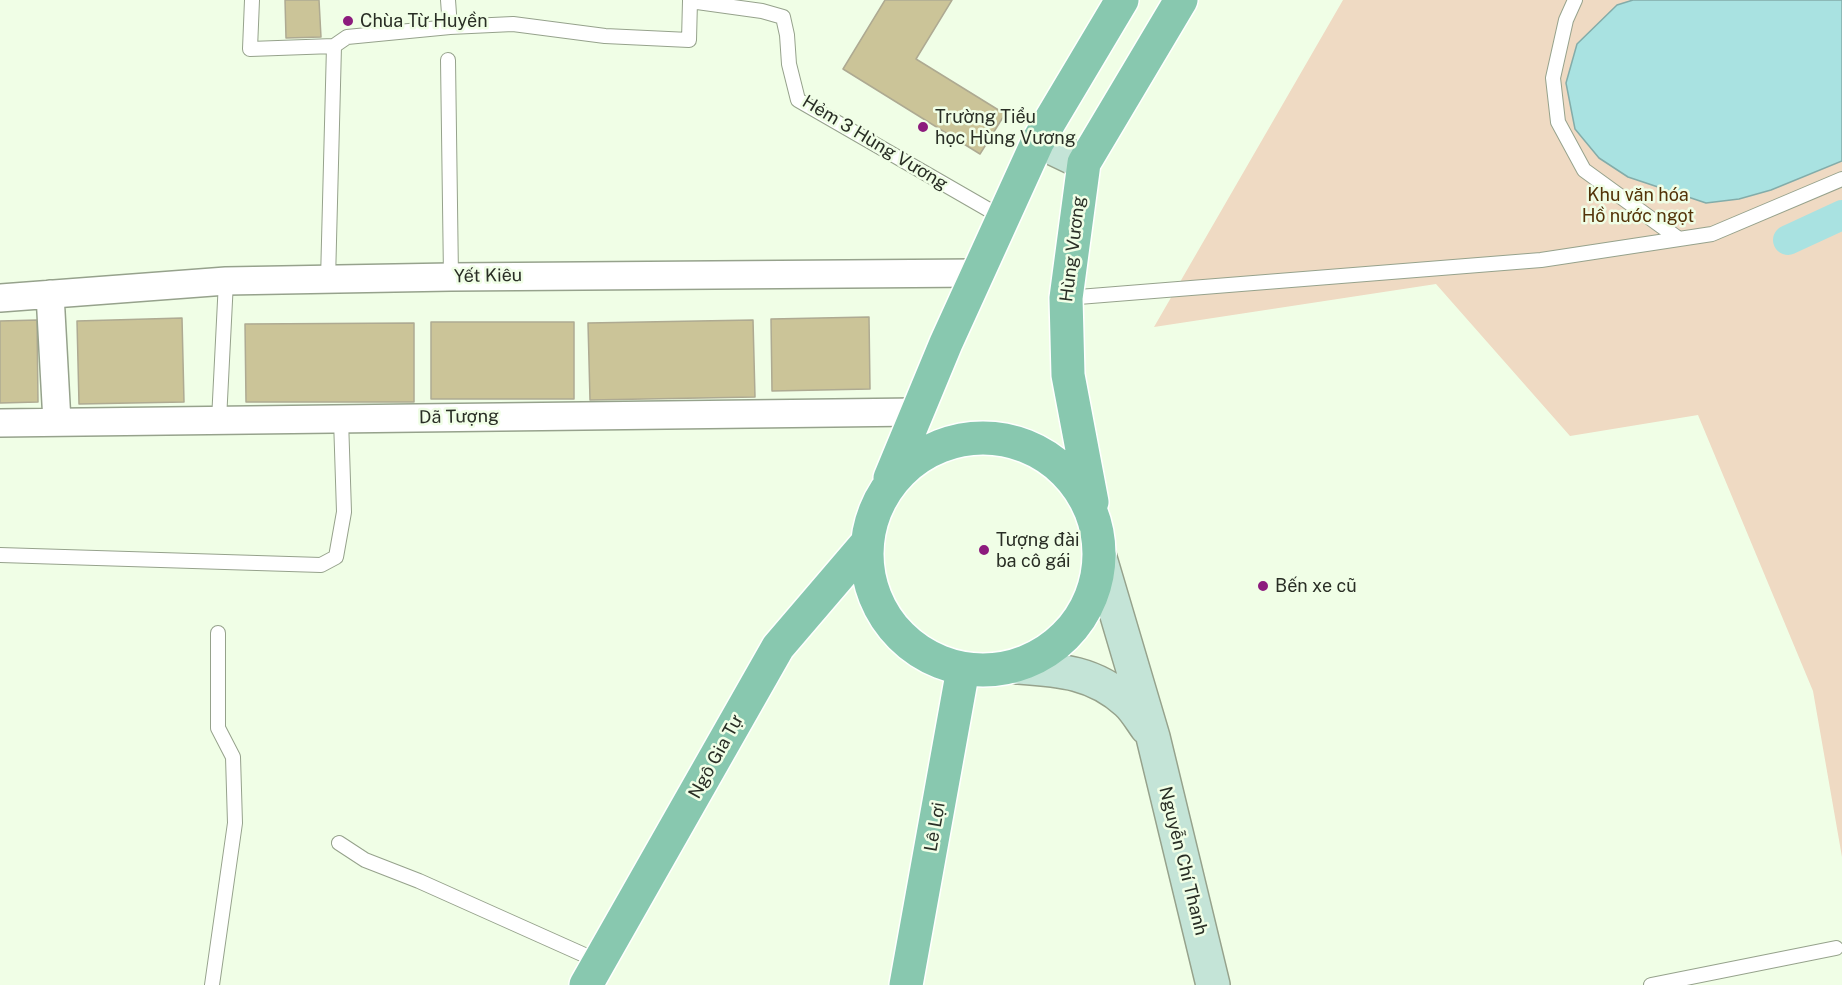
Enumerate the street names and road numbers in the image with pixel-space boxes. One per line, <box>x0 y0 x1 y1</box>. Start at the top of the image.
street label: Hẻm 3 Hùng Vương <box>798 91 952 195</box>
street label: Hùng Vương <box>1056 195 1090 303</box>
street label: Yết Kiêu <box>454 265 522 287</box>
street label: Dã Tượng <box>419 406 499 428</box>
street label: Ngô Gia Tự <box>684 711 748 803</box>
street label: Nguyễn Chí Thanh <box>1154 784 1212 938</box>
street label: Lê Lợi <box>920 801 950 853</box>

